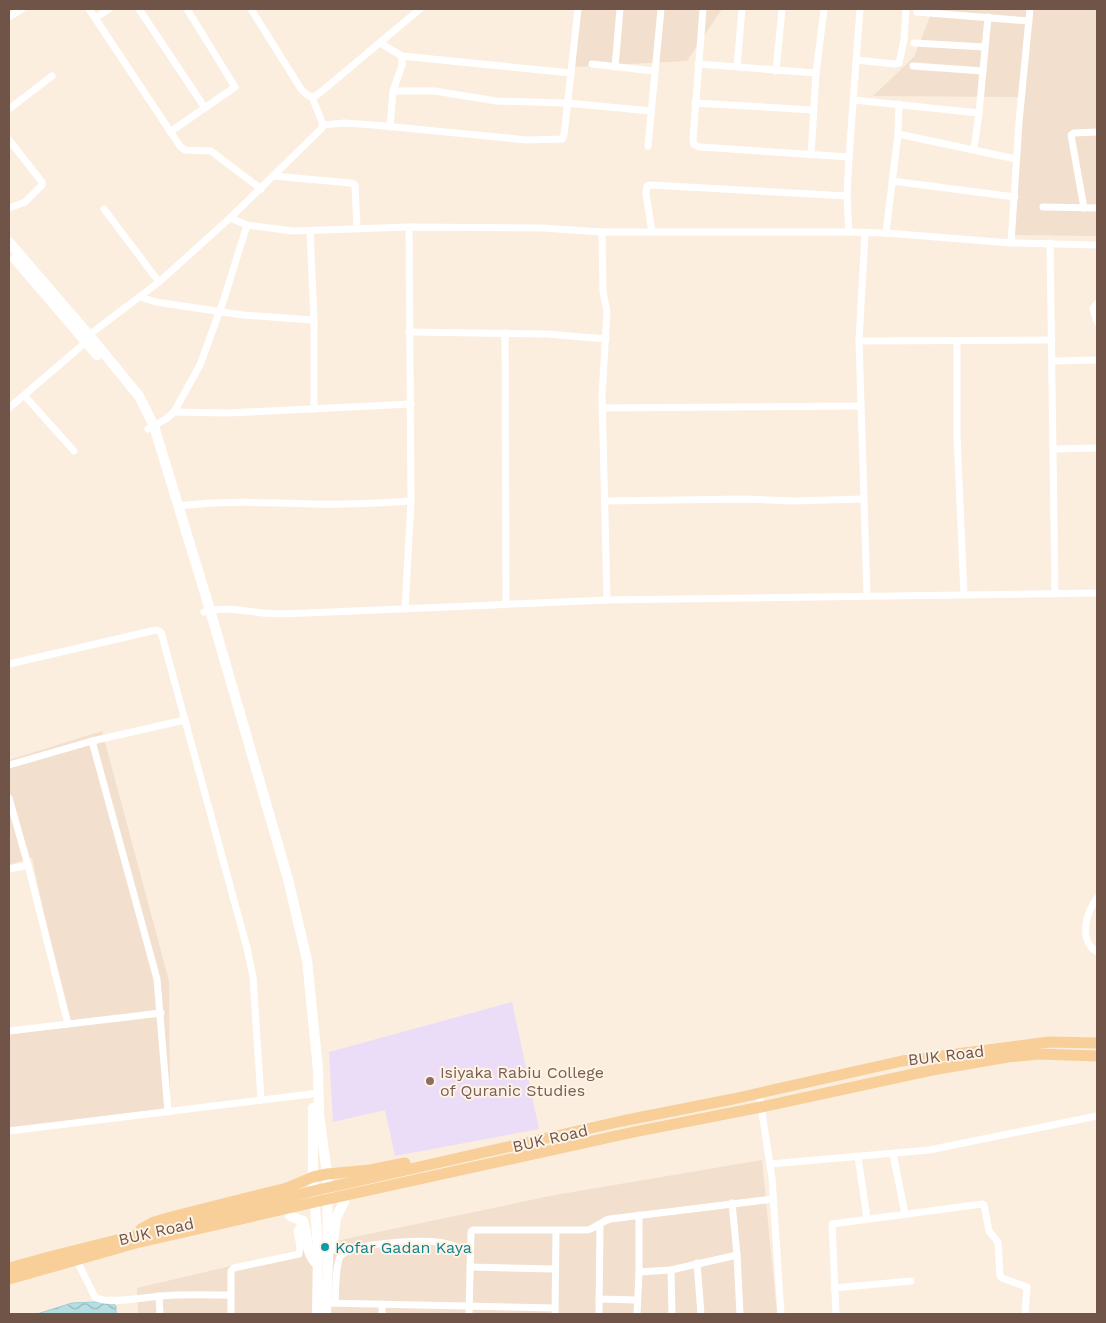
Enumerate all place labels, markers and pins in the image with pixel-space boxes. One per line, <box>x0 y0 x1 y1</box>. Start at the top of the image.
place label: Isiyaka Rabiu College of Quranic Studies <box>440 1063 604 1100</box>
marker: Isiyaka Rabiu College of Quranic Studies <box>424 1075 436 1087</box>
place label: Kofar Gadan Kaya <box>335 1238 472 1257</box>
marker: Kofar Gadan Kaya <box>319 1241 331 1253</box>

